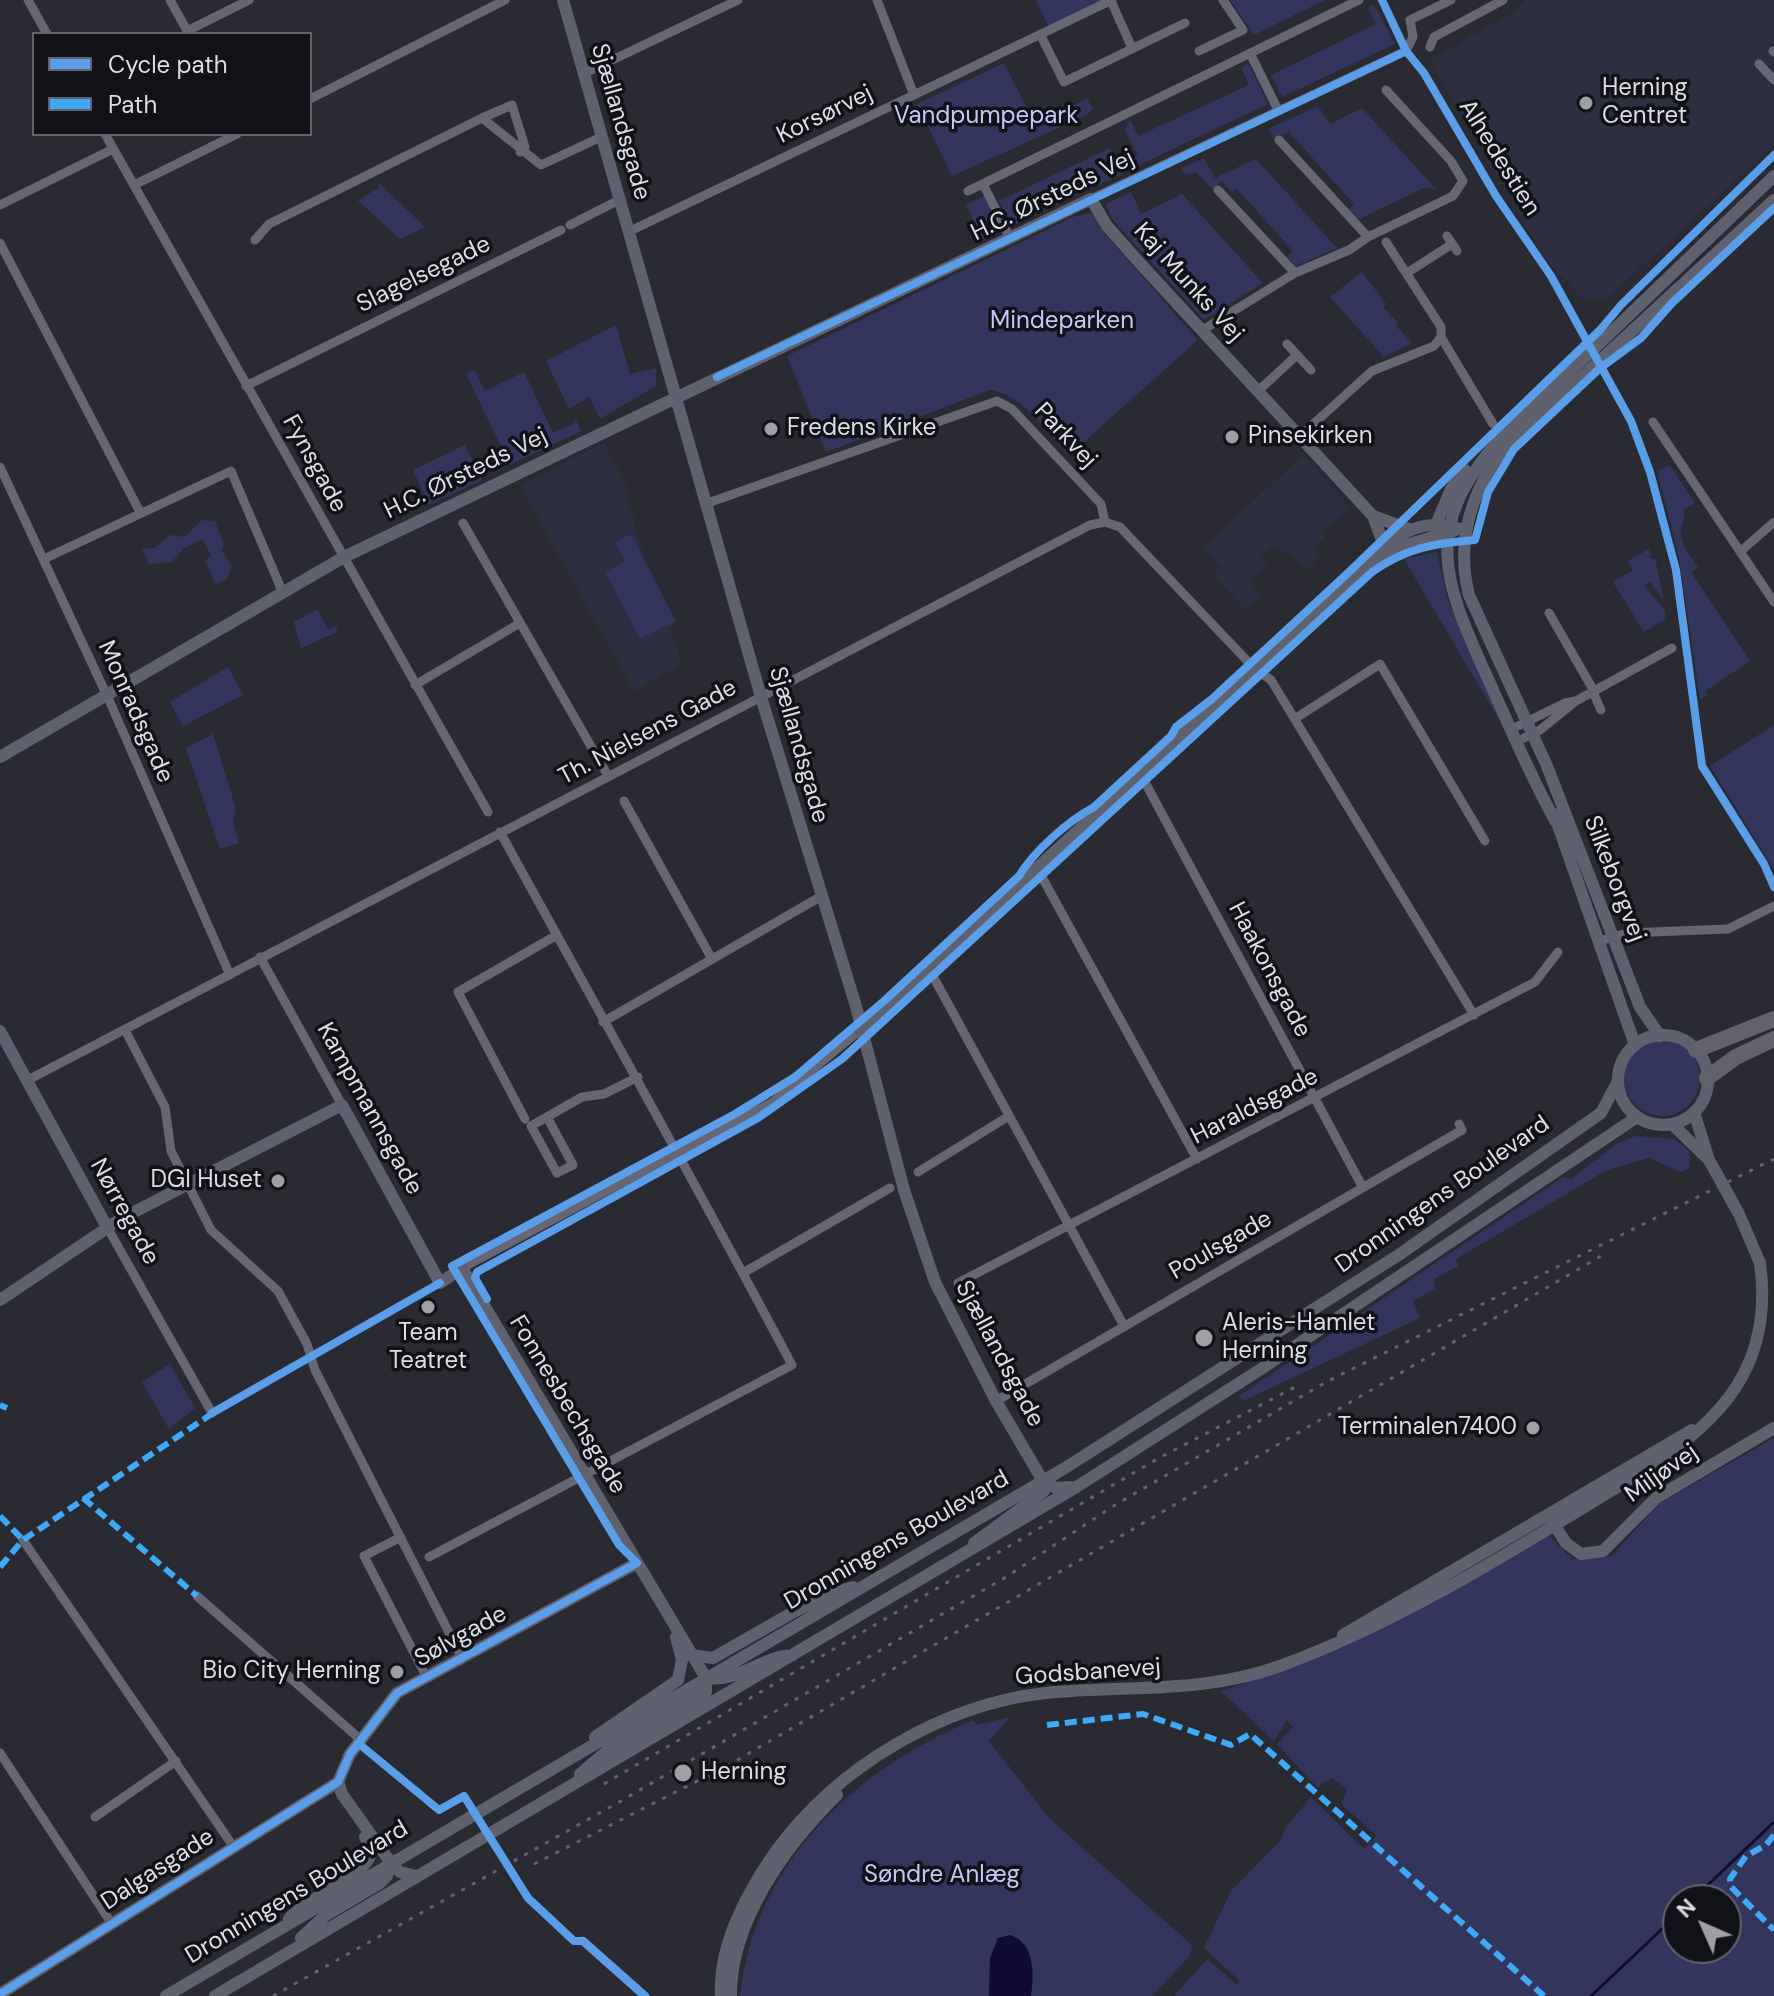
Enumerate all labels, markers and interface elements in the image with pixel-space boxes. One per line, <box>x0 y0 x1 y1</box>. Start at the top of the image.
legend <box>32 32 312 136</box>
street label: Sjællandsgade <box>584 40 656 204</box>
text: Cycle path <box>108 49 227 80</box>
place label: Herning Centret <box>1602 75 1688 131</box>
street label: Korsørvej <box>772 79 878 151</box>
text: Path <box>108 89 157 120</box>
marker: Herning Centret <box>1577 94 1595 112</box>
street label: Alhedestien <box>1452 95 1546 221</box>
park label: Vandpumpepark <box>894 103 1078 131</box>
street label: H.C. Ørsteds Vej <box>967 144 1139 248</box>
street label: Kaj Munks Vej <box>1127 218 1249 348</box>
street label: Slagelsegade <box>353 230 495 320</box>
park label: Mindeparken <box>990 308 1134 336</box>
street label: Parkvej <box>1028 397 1102 475</box>
street label: Fynsgade <box>275 410 353 518</box>
place label: Fredens Kirke <box>787 415 936 443</box>
marker: Fredens Kirke <box>762 420 780 438</box>
street label: H.C. Ørsteds Vej <box>380 422 552 526</box>
place label: Pinsekirken <box>1248 423 1373 451</box>
marker: Pinsekirken <box>1223 428 1241 446</box>
street label: Monradsgade <box>91 637 179 787</box>
street label: Sjællandsgade <box>762 663 834 827</box>
street label: Th. Nielsens Gade <box>554 674 742 792</box>
street label: Silkeborgvej <box>1577 812 1651 946</box>
street label: Haakonsgade <box>1221 898 1317 1042</box>
street label: Kampmannsgade <box>310 1018 428 1200</box>
street label: Haraldsgade <box>1187 1063 1323 1151</box>
street label: Dronningens Boulevard <box>1330 1110 1556 1280</box>
street label: Nørregade <box>83 1154 165 1270</box>
place label: DGI Huset <box>151 1167 262 1195</box>
marker: DGI Huset <box>269 1172 287 1190</box>
street label: Poulsgade <box>1165 1205 1277 1287</box>
street label: Sjællandsgade <box>948 1276 1050 1432</box>
marker: Team Teatret <box>419 1298 437 1316</box>
place label: Aleris-Hamlet Herning <box>1222 1310 1375 1366</box>
street label: Fonnesbechsgade <box>502 1311 632 1499</box>
place label: Team Teatret <box>389 1320 467 1376</box>
marker: Aleris-Hamlet Herning <box>1193 1327 1215 1349</box>
place label: Terminalen7400 <box>1338 1414 1517 1442</box>
marker: Terminalen7400 <box>1524 1419 1542 1437</box>
street label: Miljøvej <box>1620 1439 1704 1509</box>
street label: Dronningens Boulevard <box>780 1465 1014 1617</box>
street label: Sølvgade <box>410 1600 512 1674</box>
street label: Godsbanevej <box>1014 1654 1162 1692</box>
place label: Bio City Herning <box>202 1658 381 1686</box>
marker: Bio City Herning <box>388 1663 406 1681</box>
place label: Herning <box>701 1759 787 1787</box>
marker: Herning <box>672 1762 694 1784</box>
street label: Dronningens Boulevard <box>180 1815 414 1971</box>
street label: Dalgasgade <box>96 1823 220 1917</box>
park label: Søndre Anlæg <box>864 1862 1020 1890</box>
north arrow <box>1662 1884 1742 1964</box>
text: N <box>1670 1892 1702 1924</box>

